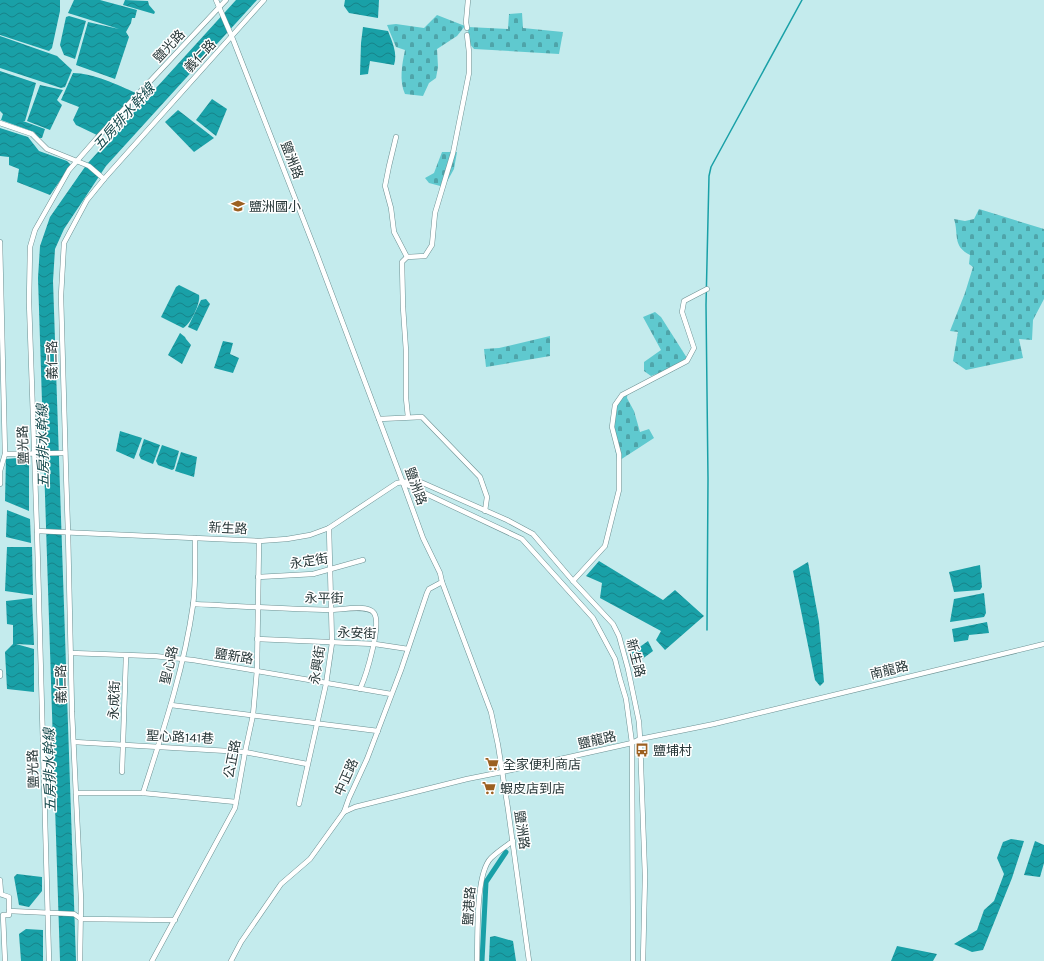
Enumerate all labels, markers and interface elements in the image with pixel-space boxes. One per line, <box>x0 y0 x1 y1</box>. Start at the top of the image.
street label: 鹽光路 <box>150 27 188 65</box>
street label: 義仁路 <box>181 37 219 75</box>
water label: 五房排水幹線 <box>90 79 160 154</box>
street label: 鹽洲路 <box>278 139 306 181</box>
school or university icon: 鹽洲國小 <box>230 198 246 214</box>
place label: 鹽洲國小 <box>249 199 301 214</box>
street label: 義仁路 <box>44 340 60 380</box>
water label: 五房排水幹線 <box>34 402 52 488</box>
street label: 鹽光路 <box>15 425 31 465</box>
street label: 鹽洲路 <box>402 465 430 507</box>
street label: 新生路 <box>208 519 248 537</box>
street label: 永定街 <box>289 551 329 571</box>
street label: 永平街 <box>304 590 344 606</box>
street label: 永安街 <box>337 625 377 641</box>
street label: 新生路 <box>624 637 648 679</box>
street label: 聖心路 <box>157 644 181 686</box>
street label: 永興街 <box>307 645 327 685</box>
street label: 鹽新路 <box>214 646 254 666</box>
street label: 南龍路 <box>868 658 910 682</box>
street label: 義仁路 <box>53 664 69 704</box>
street label: 永成街 <box>106 680 122 720</box>
water label: 五房排水幹線 <box>41 726 59 812</box>
street label: 聖心路141巷 <box>146 728 214 746</box>
street label: 鹽龍路 <box>576 728 618 752</box>
street label: 公正路 <box>221 738 243 780</box>
bus stop icon: 鹽埔村 <box>634 742 650 758</box>
place label: 鹽埔村 <box>653 743 692 758</box>
street label: 鹽光路 <box>25 749 41 789</box>
street label: 中正路 <box>331 756 361 798</box>
supermarket icon: 全家便利商店 <box>484 756 500 772</box>
place label: 全家便利商店 <box>503 757 581 772</box>
supermarket icon: 蝦皮店到店 <box>481 780 497 796</box>
place label: 蝦皮店到店 <box>500 781 565 796</box>
street label: 鹽洲路 <box>512 810 532 850</box>
street label: 鹽港路 <box>460 886 478 926</box>

